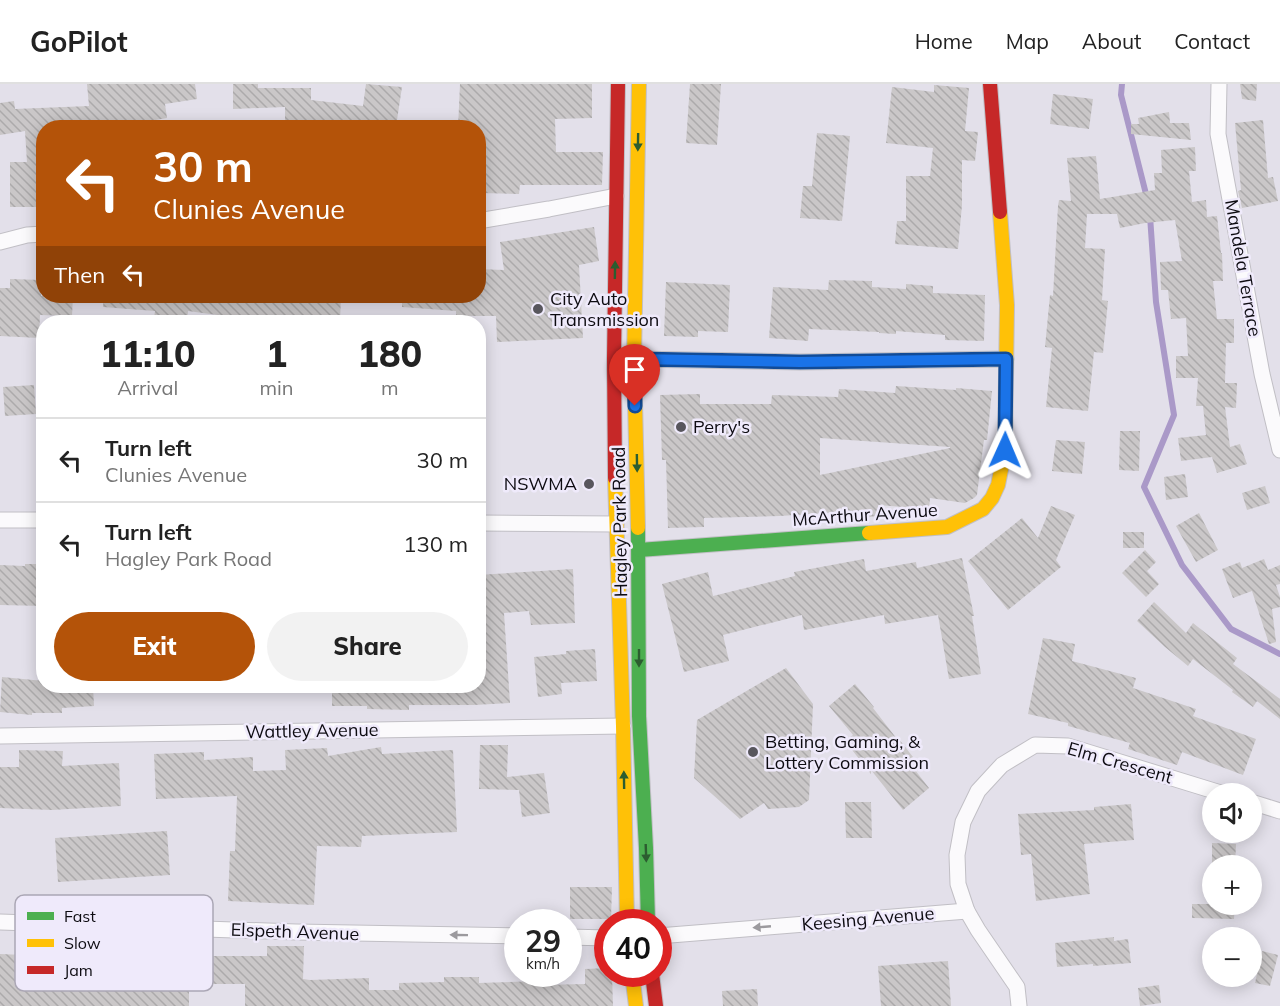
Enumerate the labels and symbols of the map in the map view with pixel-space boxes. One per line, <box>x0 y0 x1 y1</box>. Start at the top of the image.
one-way arrow <box>634 133 643 152</box>
street label: Mandela Terrace <box>1220 198 1267 338</box>
one-way arrow <box>610 261 620 280</box>
place label: City Auto Transmission <box>550 287 659 331</box>
marker: City Auto Transmission <box>531 302 545 316</box>
pin <box>609 344 660 406</box>
place label: Perry's <box>693 415 750 438</box>
position arrow <box>973 418 1037 482</box>
marker: Perry's <box>674 420 688 434</box>
street label: Hagley Park Road <box>607 447 632 597</box>
one-way arrow <box>632 454 641 473</box>
place label: NSWMA <box>504 472 577 495</box>
marker: NSWMA <box>582 477 596 491</box>
street label: McArthur Avenue <box>791 498 938 531</box>
one-way arrow <box>634 649 644 668</box>
street label: Wattley Avenue <box>245 718 379 743</box>
place label: Betting, Gaming, & Lottery Commission <box>765 730 929 774</box>
street label: Elm Crescent <box>1065 737 1175 788</box>
marker: Betting, Gaming, & Lottery Commission <box>746 745 760 759</box>
one-way arrow <box>619 771 628 790</box>
one-way arrow <box>641 844 651 863</box>
legend <box>15 895 213 991</box>
street label: Keesing Avenue <box>801 901 935 936</box>
text: Fast <box>64 906 96 926</box>
speed limit sign: 40 <box>594 909 672 987</box>
street label: Elspeth Avenue <box>230 918 360 945</box>
one-way arrow <box>753 923 772 932</box>
one-way arrow <box>450 930 469 940</box>
text: Slow <box>64 933 101 953</box>
text: Jam <box>64 960 93 980</box>

